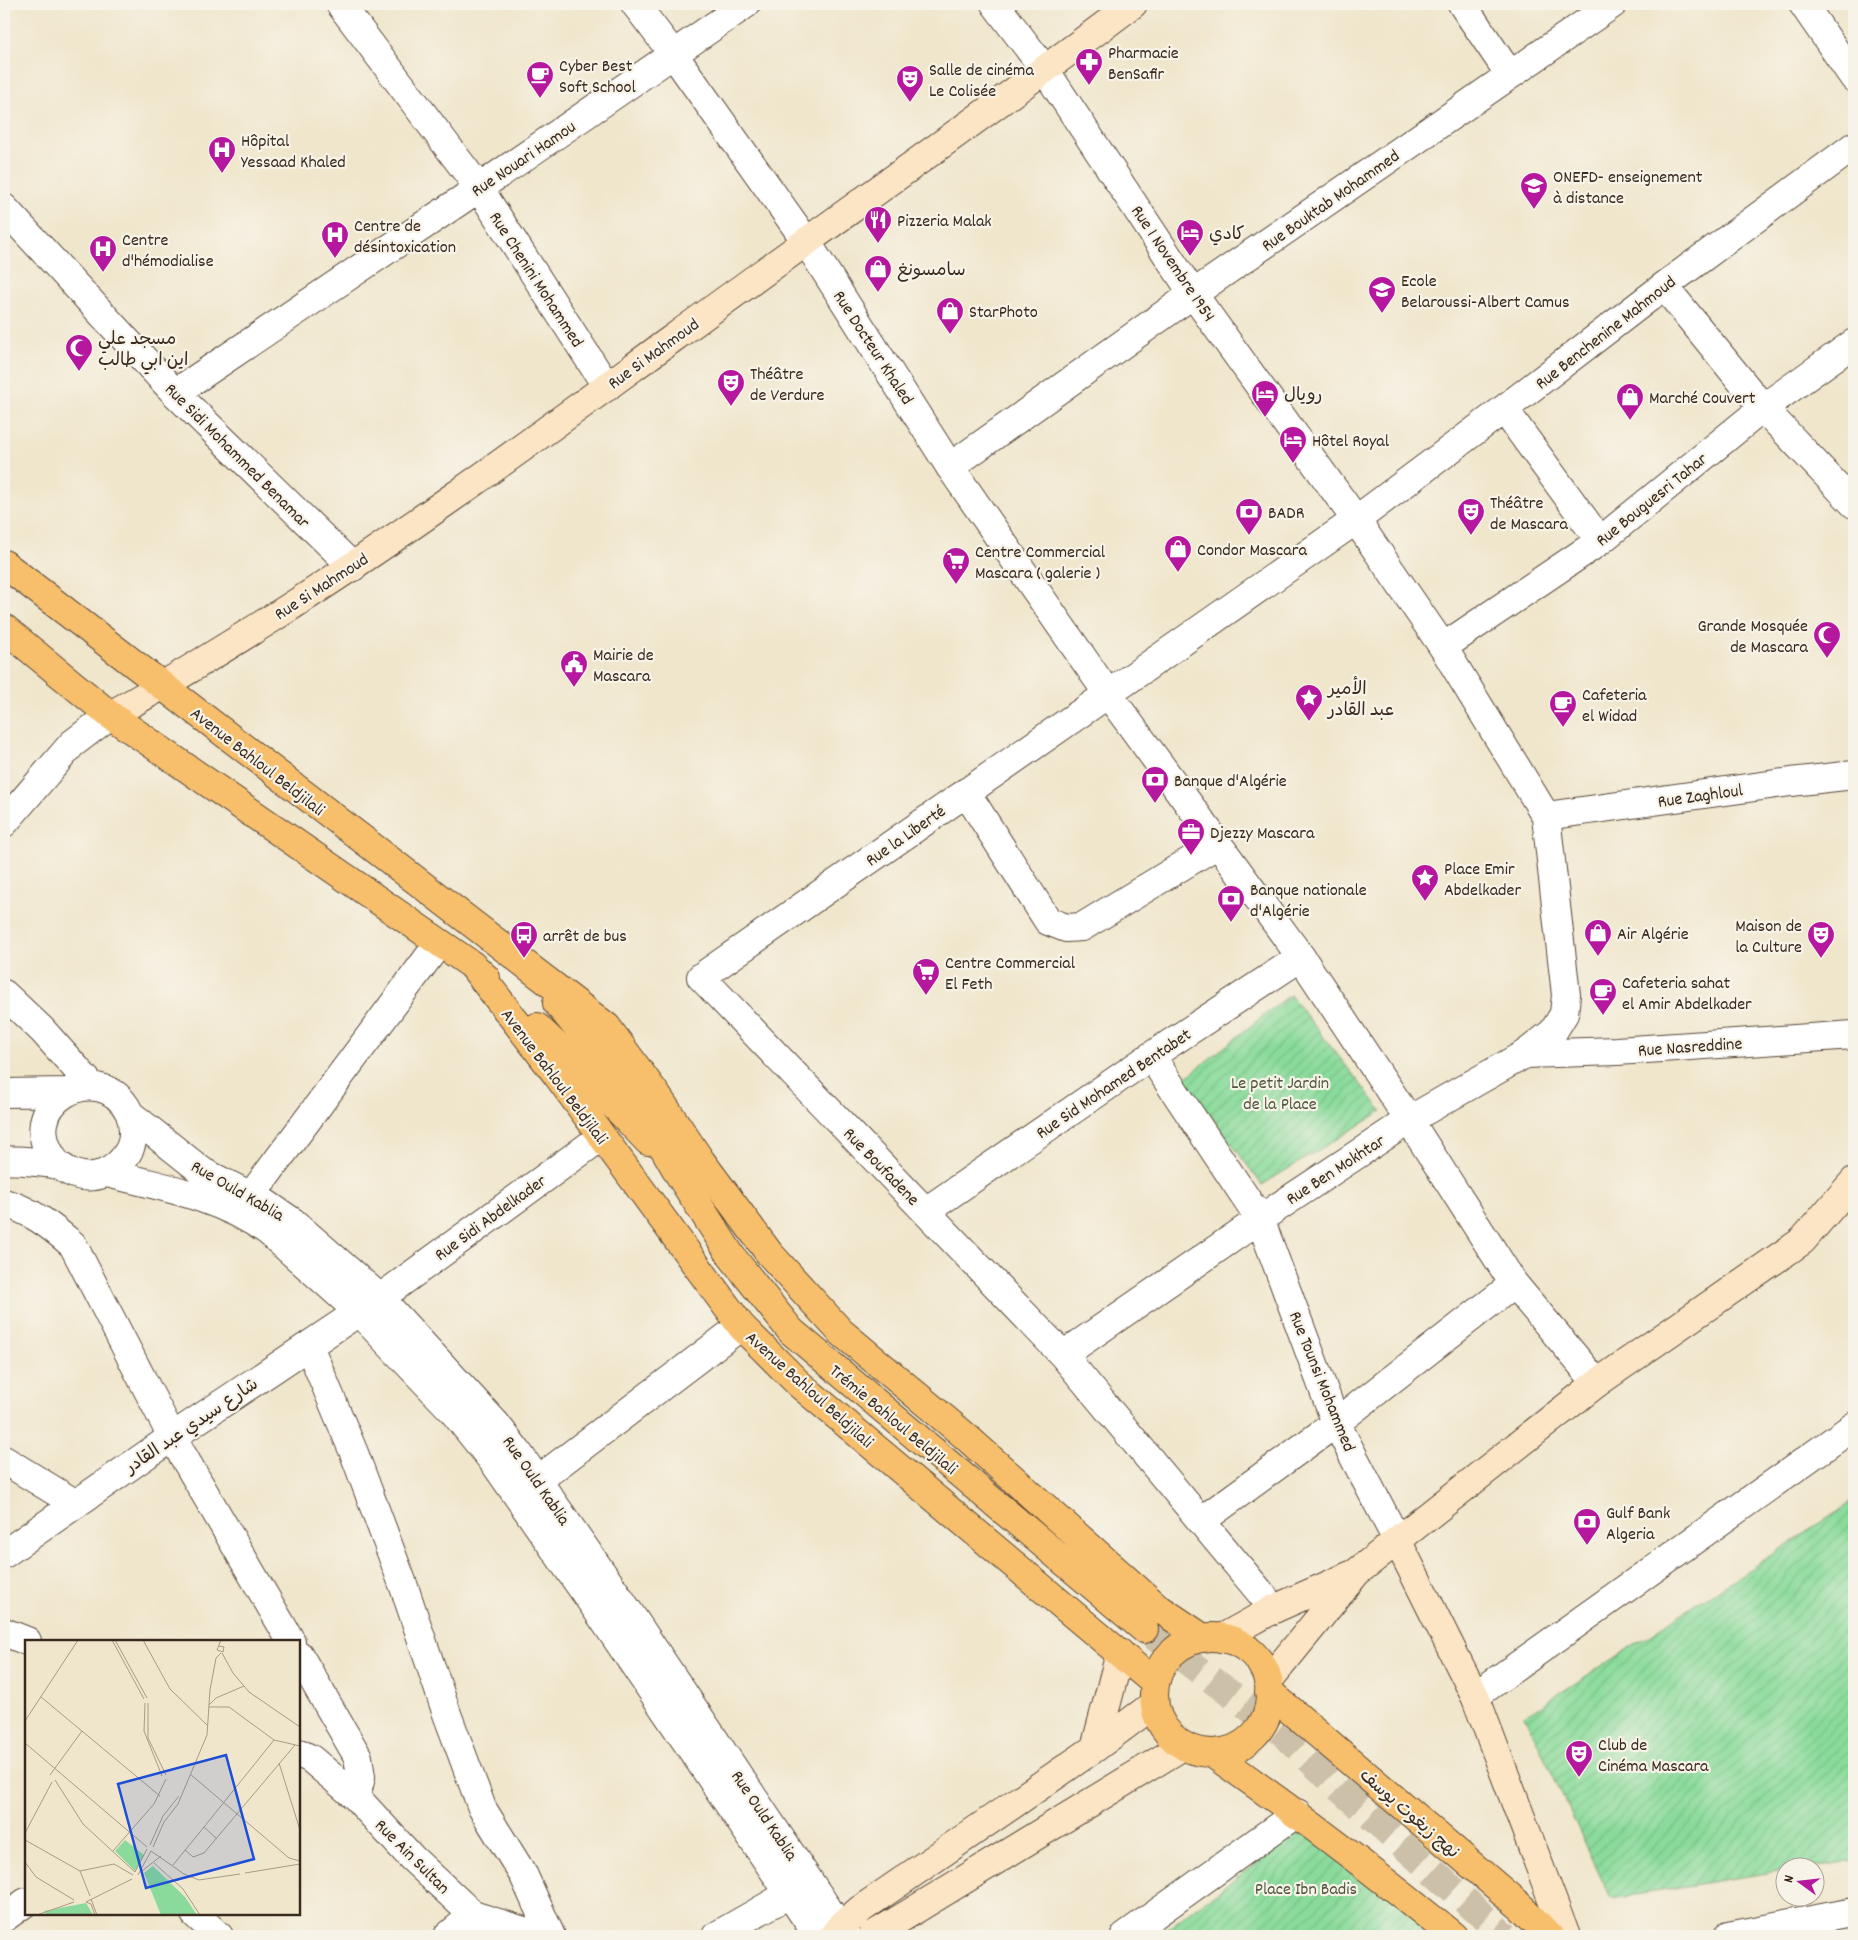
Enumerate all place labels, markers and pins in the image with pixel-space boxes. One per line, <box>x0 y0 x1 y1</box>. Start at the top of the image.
place label: Pharmacie BenSafir <box>1108 42 1179 88</box>
pharmacy icon: Pharmacie BenSafir <box>1074 47 1104 86</box>
place label: Cyber Best Soft School <box>559 55 636 101</box>
place label: Salle de cinéma Le Colisée <box>929 59 1034 105</box>
cafe icon: Cyber Best Soft School <box>525 60 555 99</box>
theatre icon: Salle de cinéma Le Colisée <box>895 64 925 103</box>
place label: Hôpital Yessaad Khaled <box>241 130 346 176</box>
hospital icon: Hôpital Yessaad Khaled <box>207 135 237 174</box>
place label: ONEFD- enseignement à distance <box>1553 166 1703 212</box>
school or university icon: ONEFD- enseignement à distance <box>1519 171 1549 210</box>
restaurant icon: Pizzeria Malak <box>863 205 893 244</box>
place label: Pizzeria Malak <box>897 210 992 235</box>
place label: Centre de désintoxication <box>354 215 456 261</box>
hotel icon: كادي <box>1175 218 1205 257</box>
hospital icon: Centre de désintoxication <box>320 220 350 259</box>
place label: كادي <box>1209 223 1245 248</box>
place label: Centre d'hémodialise <box>122 229 214 275</box>
hospital icon: Centre d'hémodialise <box>88 234 118 273</box>
shop icon: سامسونغ <box>863 254 893 293</box>
place label: سامسونغ <box>897 259 966 284</box>
place label: Ecole Belaroussi-Albert Camus <box>1401 270 1570 316</box>
school or university icon: Ecole Belaroussi-Albert Camus <box>1367 275 1397 314</box>
shop icon: StarPhoto <box>935 296 965 335</box>
place label: StarPhoto <box>969 301 1038 326</box>
place label: مسجد علي اين ابي طالب <box>98 328 188 375</box>
mosque icon: مسجد علي اين ابي طالب <box>64 333 94 372</box>
place label: Théâtre de Verdure <box>750 363 825 409</box>
theatre icon: Théâtre de Verdure <box>716 368 746 407</box>
hotel icon: رويال <box>1250 379 1280 418</box>
shop icon: Marché Couvert <box>1615 382 1645 421</box>
place label: رويال <box>1284 384 1322 409</box>
place label: Marché Couvert <box>1649 387 1756 412</box>
hotel icon: Hôtel Royal <box>1278 425 1308 464</box>
place label: Hôtel Royal <box>1312 430 1390 455</box>
place label: Théâtre de Mascara <box>1490 492 1568 538</box>
bank icon: BADR <box>1234 497 1264 536</box>
theatre icon: Théâtre de Mascara <box>1456 497 1486 536</box>
place label: BADR <box>1268 502 1304 527</box>
shop icon: Condor Mascara <box>1163 534 1193 573</box>
place label: Condor Mascara <box>1197 539 1307 564</box>
place label: Centre Commercial Mascara ( galerie ) <box>975 541 1106 587</box>
supermarket icon: Centre Commercial Mascara ( galerie ) <box>941 546 971 585</box>
place label: Grande Mosquée de Mascara <box>1697 615 1809 661</box>
mosque icon: Grande Mosquée de Mascara <box>1812 620 1842 659</box>
place label: Mairie de Mascara <box>593 644 654 690</box>
public building icon: Mairie de Mascara <box>559 649 589 688</box>
place label: الأمير عبد القادر <box>1326 676 1394 724</box>
place icon: الأمير عبد القادر <box>1294 683 1324 722</box>
place label: Cafeteria el Widad <box>1582 684 1647 730</box>
cafe icon: Cafeteria el Widad <box>1548 689 1578 728</box>
bank icon: Banque d'Algérie <box>1140 765 1170 804</box>
place label: Banque d'Algérie <box>1174 770 1287 795</box>
office icon: Djezzy Mascara <box>1176 817 1206 856</box>
place label: Djezzy Mascara <box>1210 822 1315 847</box>
place label: Place Emir Abdelkader <box>1444 858 1521 904</box>
place icon: Place Emir Abdelkader <box>1410 863 1440 902</box>
place label: Banque nationale d'Algérie <box>1250 879 1367 925</box>
bank icon: Banque nationale d'Algérie <box>1216 884 1246 923</box>
place label: Maison de la Culture <box>1735 915 1802 961</box>
shop icon: Air Algérie <box>1583 918 1613 957</box>
bus stop icon: arrêt de bus <box>509 920 539 959</box>
theatre icon: Maison de la Culture <box>1806 920 1836 959</box>
place label: Air Algérie <box>1617 923 1689 948</box>
place label: arrêt de bus <box>543 925 627 950</box>
place label: Centre Commercial El Feth <box>945 952 1076 998</box>
supermarket icon: Centre Commercial El Feth <box>911 957 941 996</box>
place label: Cafeteria sahat el Amir Abdelkader <box>1622 972 1752 1018</box>
cafe icon: Cafeteria sahat el Amir Abdelkader <box>1588 977 1618 1016</box>
place label: Gulf Bank Algeria <box>1606 1502 1670 1548</box>
bank icon: Gulf Bank Algeria <box>1572 1507 1602 1546</box>
place label: Club de Cinéma Mascara <box>1598 1734 1709 1780</box>
theatre icon: Club de Cinéma Mascara <box>1564 1739 1594 1778</box>

